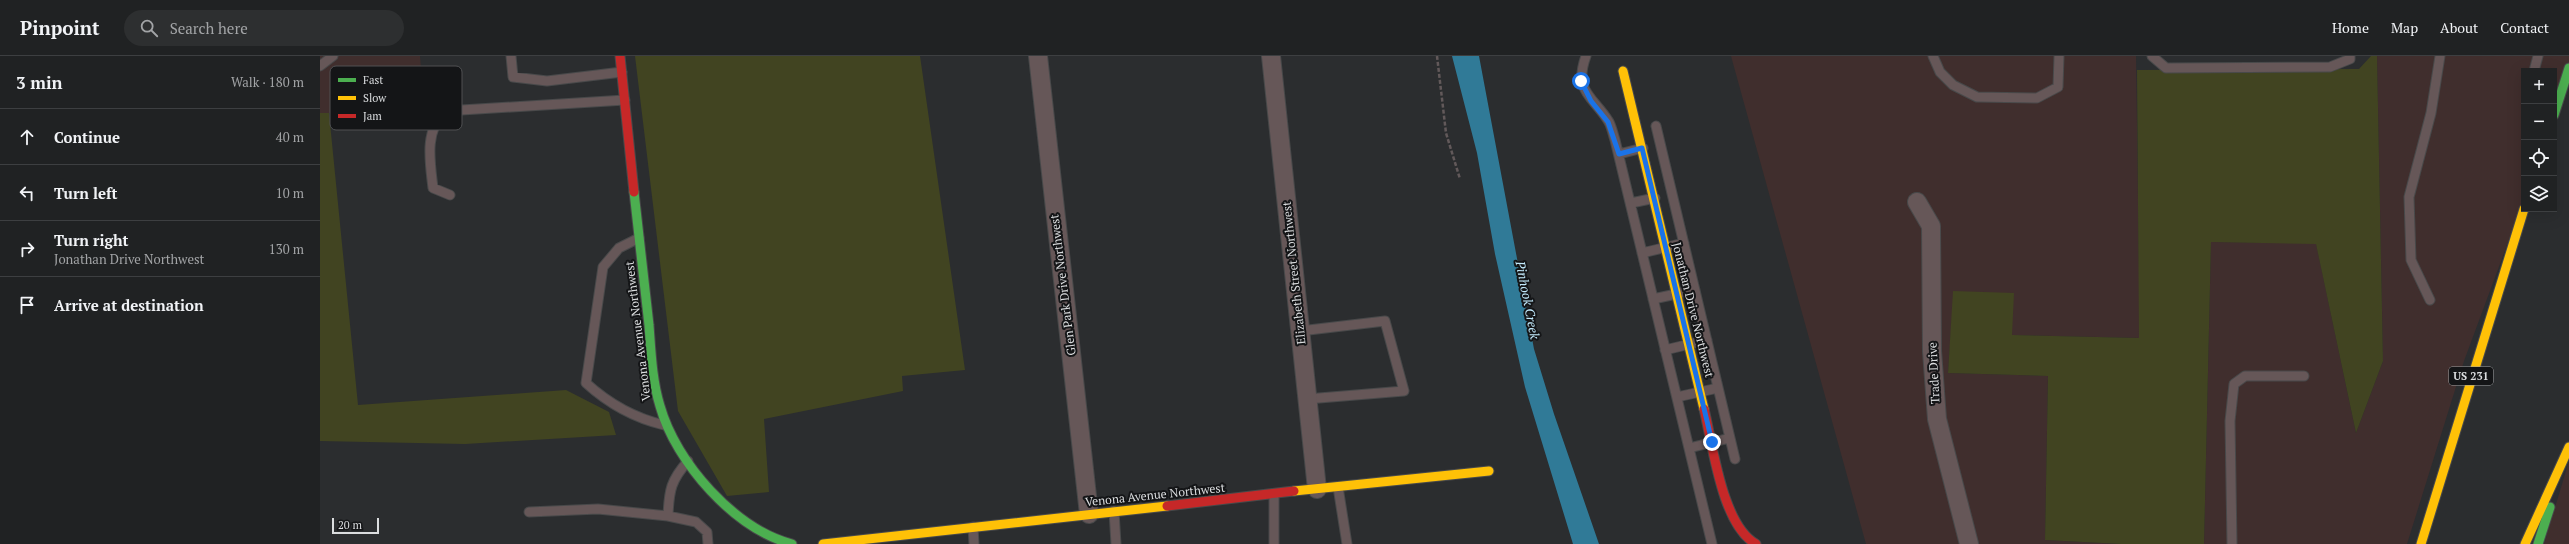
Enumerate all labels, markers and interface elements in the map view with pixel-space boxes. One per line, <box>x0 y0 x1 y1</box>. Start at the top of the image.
search box <box>124 10 404 46</box>
text: Pinpoint <box>20 15 100 40</box>
icon: search <box>138 17 160 39</box>
text: Search here <box>170 18 248 38</box>
text: Home <box>2332 18 2369 37</box>
text: Map <box>2391 18 2418 37</box>
text: About <box>2440 18 2478 37</box>
text: Contact <box>2500 18 2549 37</box>
legend <box>330 66 462 130</box>
map controls <box>2521 68 2557 212</box>
button: + <box>2521 68 2557 104</box>
text: 3 min <box>16 71 63 94</box>
route start <box>1572 72 1590 90</box>
text: Walk · 180 m <box>231 73 304 91</box>
text: Fast <box>363 73 383 87</box>
text: Slow <box>363 91 387 105</box>
button: − <box>2521 104 2557 140</box>
text: Jam <box>363 109 382 123</box>
icon: ahead <box>16 126 38 148</box>
text: Continue <box>54 127 120 147</box>
text: 40 m <box>276 128 304 146</box>
button: locate <box>2521 140 2557 176</box>
button: layers <box>2521 176 2557 212</box>
icon: left <box>16 182 38 204</box>
text: Turn left <box>54 183 118 203</box>
text: 10 m <box>276 184 304 202</box>
street label: Elizabeth Street Northwest <box>1278 200 1308 345</box>
street label: Glen Park Drive Northwest <box>1046 213 1079 357</box>
text: Turn right <box>54 230 129 250</box>
icon: right <box>16 238 38 260</box>
text: 130 m <box>269 240 304 258</box>
street label: Jonathan Drive Northwest <box>1669 241 1718 380</box>
text: Jonathan Drive Northwest <box>54 250 204 268</box>
water label: Pinhook Creek <box>1511 258 1545 341</box>
street label: Venona Avenue Northwest <box>621 260 654 402</box>
icon: arrive <box>16 294 38 316</box>
text: Arrive at destination <box>54 295 204 315</box>
street label: Trade Drive <box>1924 342 1943 404</box>
road number: US 231 <box>2449 367 2493 385</box>
route end <box>1703 433 1721 451</box>
street label: Venona Avenue Northwest <box>1084 480 1226 509</box>
scale bar <box>332 516 379 535</box>
text: 20 m <box>338 518 362 532</box>

